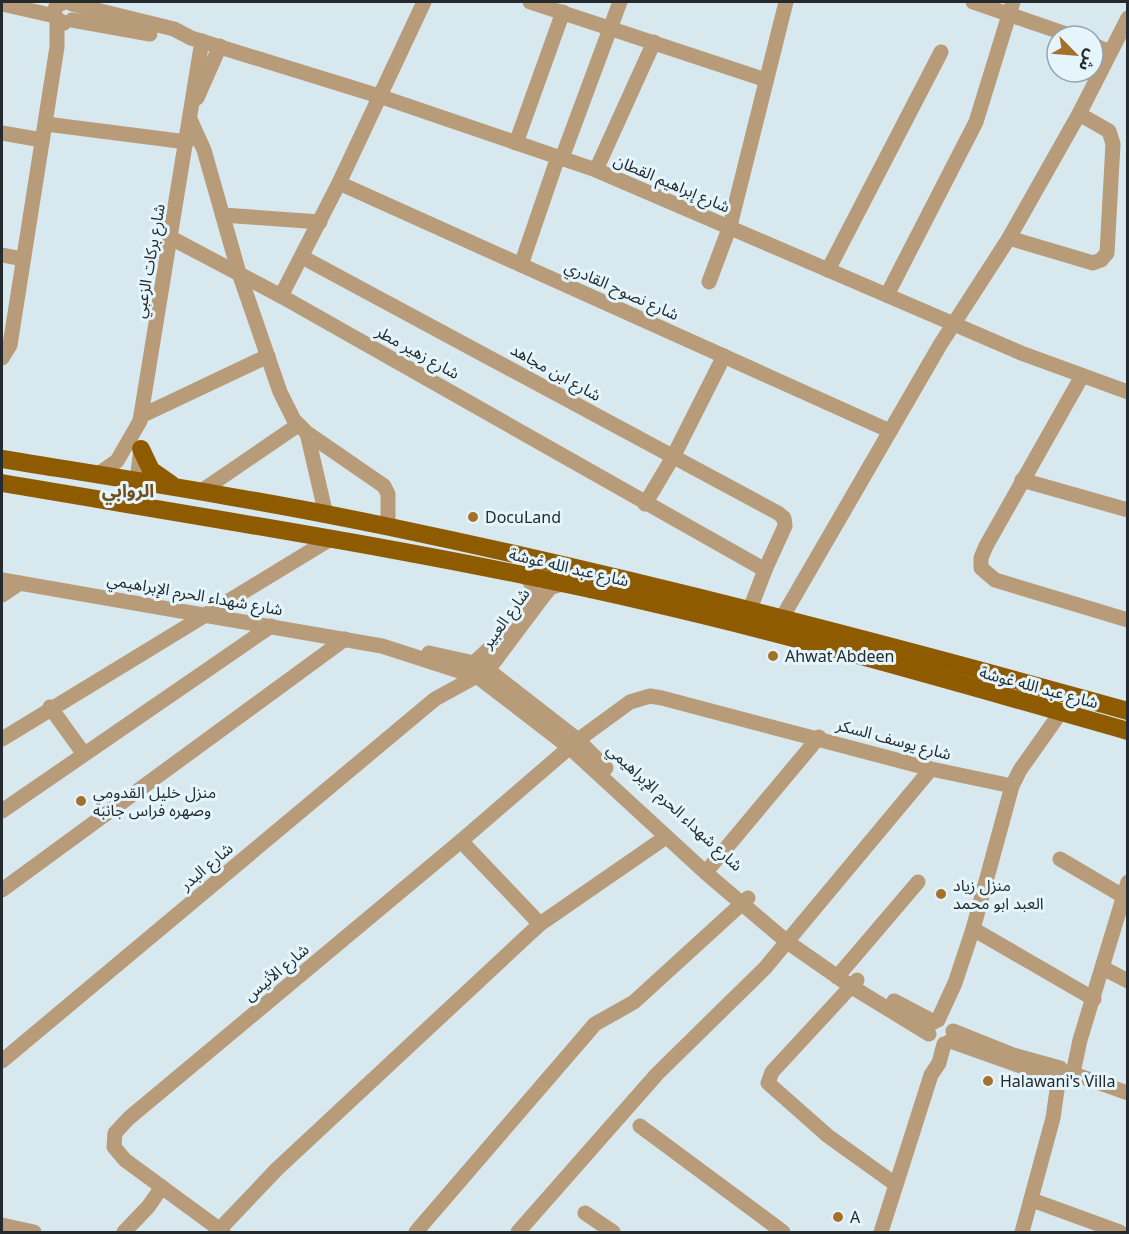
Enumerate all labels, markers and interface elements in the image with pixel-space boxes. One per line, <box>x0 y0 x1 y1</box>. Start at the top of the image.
north arrow <box>1045 24 1105 84</box>
text: ش <box>1068 43 1108 77</box>
street label: شارع إبراهيم القطان <box>608 144 735 224</box>
street label: شارع بركات الزعبي <box>123 201 177 321</box>
street label: شارع نصوح القادري <box>559 250 685 331</box>
street label: شارع زهير مطر <box>368 315 466 390</box>
street label: شارع ابن مجاهد <box>503 334 608 412</box>
district label: الروابي <box>102 472 154 510</box>
place label: DocuLand <box>485 501 561 535</box>
marker: DocuLand <box>466 510 480 524</box>
street label: شارع عبد الله غوشة <box>505 538 632 598</box>
street label: شارع شهداء الحرم الإبراهيمي <box>104 563 286 627</box>
street label: شارع العبير <box>471 581 540 657</box>
place label: Ahwat Abdeen <box>785 640 894 674</box>
marker: Ahwat Abdeen <box>766 649 780 663</box>
street label: شارع عبد الله غوشة <box>975 656 1102 720</box>
street label: شارع يوسف السكر <box>831 708 955 772</box>
street label: شارع شهداء الحرم الإبراهيمي <box>598 735 751 881</box>
place label: منزل خليل القدومي وصهره فراس جانبه <box>93 776 216 828</box>
marker: منزل خليل القدومي وصهره فراس جانبه <box>74 794 88 808</box>
street label: شارع البدر <box>171 833 242 901</box>
place label: منزل زياد العبد ابو محمد <box>953 869 1044 921</box>
marker: منزل زياد العبد ابو محمد <box>934 887 948 901</box>
street label: شارع الأنيس <box>235 934 318 1011</box>
place label: Halawani's Villa <box>1000 1065 1115 1099</box>
marker: Halawani's Villa <box>981 1074 995 1088</box>
place label: A <box>850 1201 861 1234</box>
marker: A <box>831 1210 845 1224</box>

